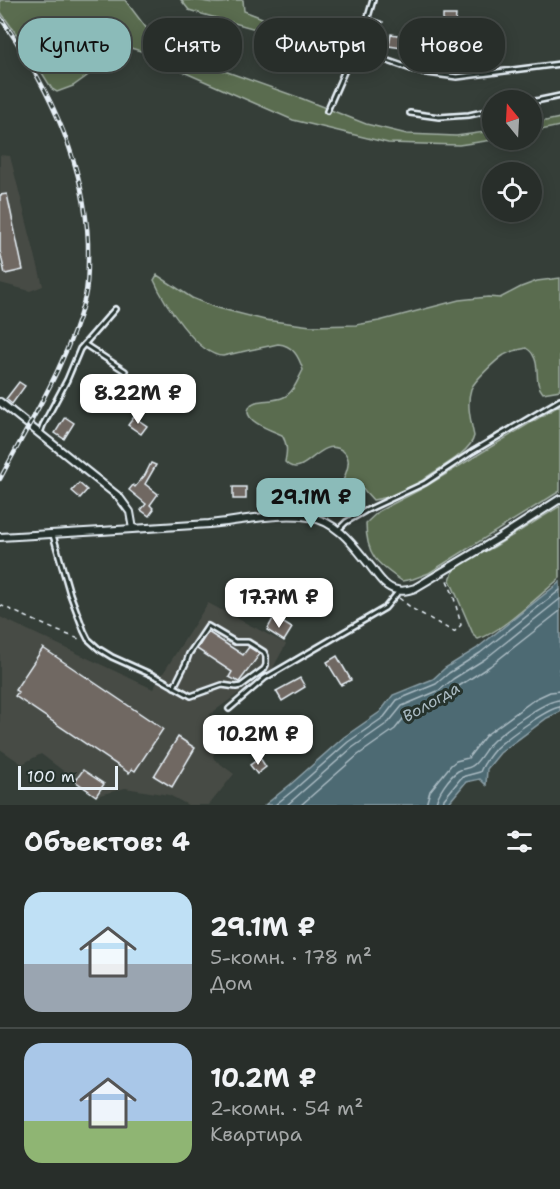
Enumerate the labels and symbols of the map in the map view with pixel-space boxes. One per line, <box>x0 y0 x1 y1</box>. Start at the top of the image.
north arrow <box>482 90 542 150</box>
pin: 8.22M ₽ <box>83 374 193 425</box>
pin: 29.1M ₽ <box>256 478 366 529</box>
pin: 17.7M ₽ <box>224 578 334 629</box>
water label: Вологда <box>398 677 464 727</box>
pin: 10.2M ₽ <box>203 715 313 766</box>
scale bar <box>18 763 118 790</box>

